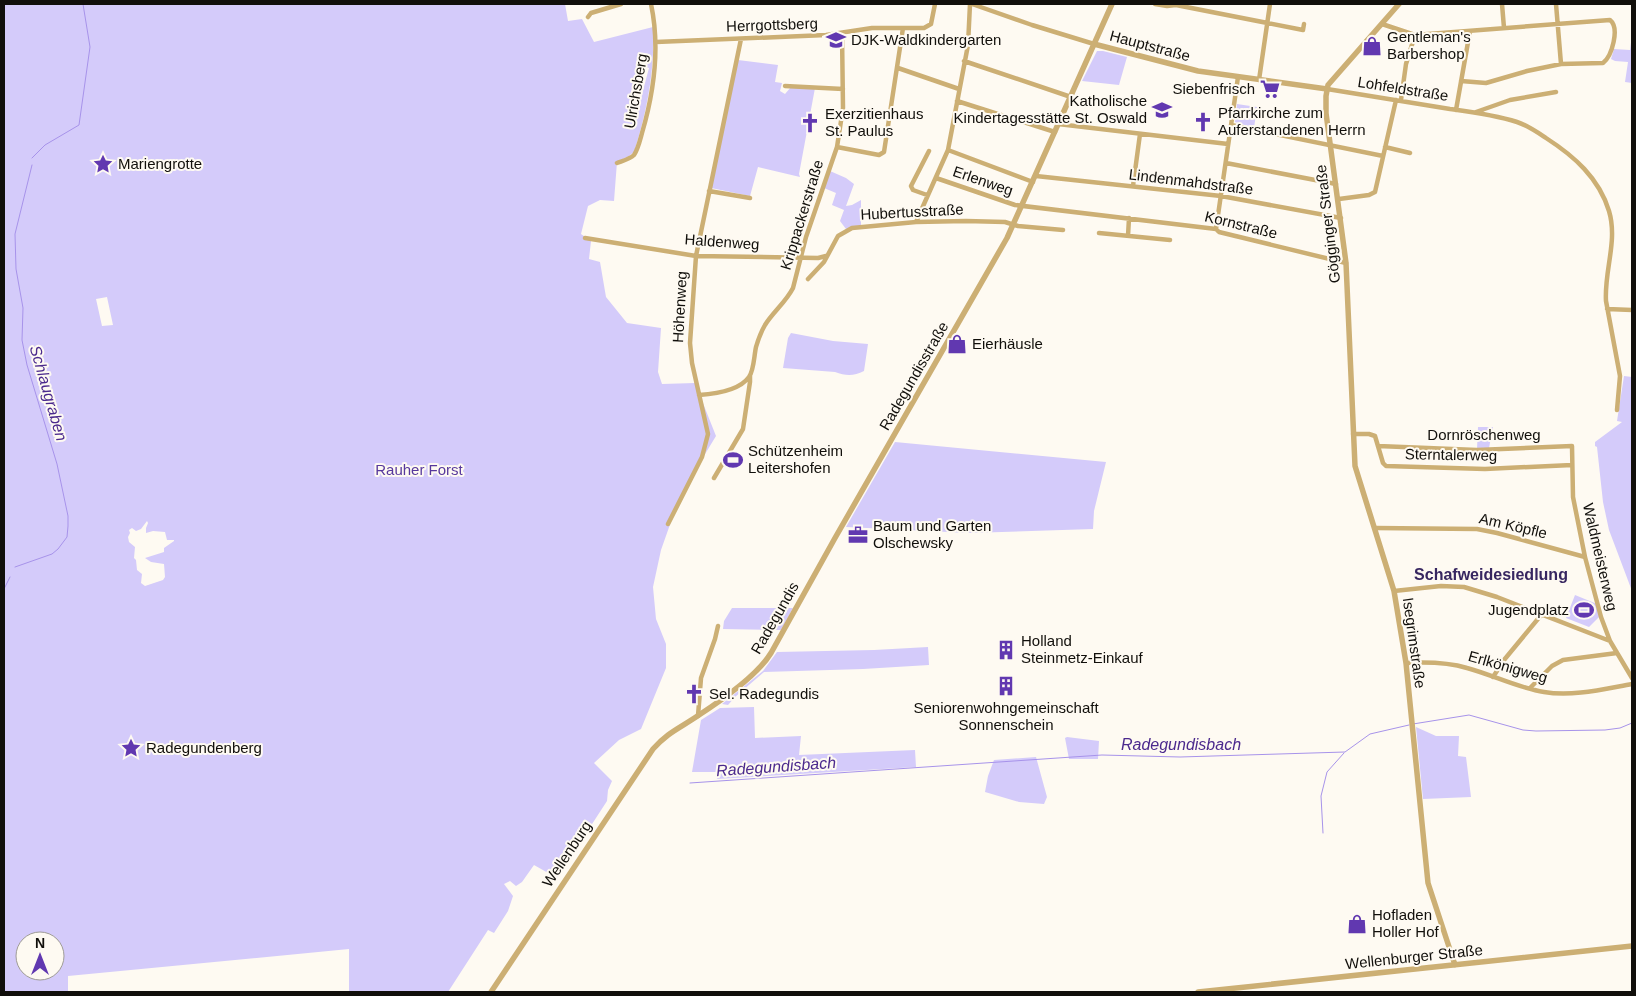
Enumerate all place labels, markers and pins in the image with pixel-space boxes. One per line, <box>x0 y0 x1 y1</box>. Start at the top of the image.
place label: Gentleman's Barbershop <box>1387 28 1471 62</box>
school or university icon: DJK-Waldkindergarten <box>825 29 847 51</box>
place label: DJK-Waldkindergarten <box>851 31 1001 48</box>
shop icon: Gentleman's Barbershop <box>1361 35 1383 57</box>
supermarket icon: Siebenfrisch <box>1259 78 1281 100</box>
place label: Siebenfrisch <box>1172 80 1255 97</box>
place label: Katholische Kindertagesstätte St. Oswald <box>954 92 1147 126</box>
school or university icon: Katholische Kindertagesstätte St. Oswald <box>1151 99 1173 121</box>
place label: Pfarrkirche zum Auferstandenen Herrn <box>1218 104 1366 138</box>
place label: Exerzitienhaus St. Paulus <box>825 105 923 139</box>
church icon: Pfarrkirche zum Auferstandenen Herrn <box>1192 111 1214 133</box>
church icon: Exerzitienhaus St. Paulus <box>799 112 821 134</box>
place icon: Mariengrotte <box>92 153 114 175</box>
place label: Mariengrotte <box>118 155 202 172</box>
shop icon: Eierhäusle <box>946 333 968 355</box>
place label: Eierhäusle <box>972 335 1043 352</box>
place label: Schützenheim Leitershofen <box>748 442 843 476</box>
sports icon: Schützenheim Leitershofen <box>722 449 744 471</box>
place label: Baum und Garten Olschewsky <box>873 517 991 551</box>
office icon: Baum und Garten Olschewsky <box>847 524 869 546</box>
sports icon: Jugendplatz <box>1573 599 1595 621</box>
place label: Jugendplatz <box>1488 601 1569 618</box>
place label: Holland Steinmetz-Einkauf <box>1021 632 1144 666</box>
building icon: Holland Steinmetz-Einkauf <box>995 639 1017 661</box>
building icon: Seniorenwohngemeinschaft Sonnenschein <box>995 675 1017 697</box>
church icon: Sel. Radegundis <box>683 683 705 705</box>
place label: Sel. Radegundis <box>709 685 819 702</box>
place label: Seniorenwohngemeinschaft Sonnenschein <box>913 699 1099 733</box>
place icon: Radegundenberg <box>120 737 142 759</box>
place label: Radegundenberg <box>146 739 262 756</box>
place label: Hofladen Holler Hof <box>1372 906 1440 940</box>
shop icon: Hofladen Holler Hof <box>1346 913 1368 935</box>

